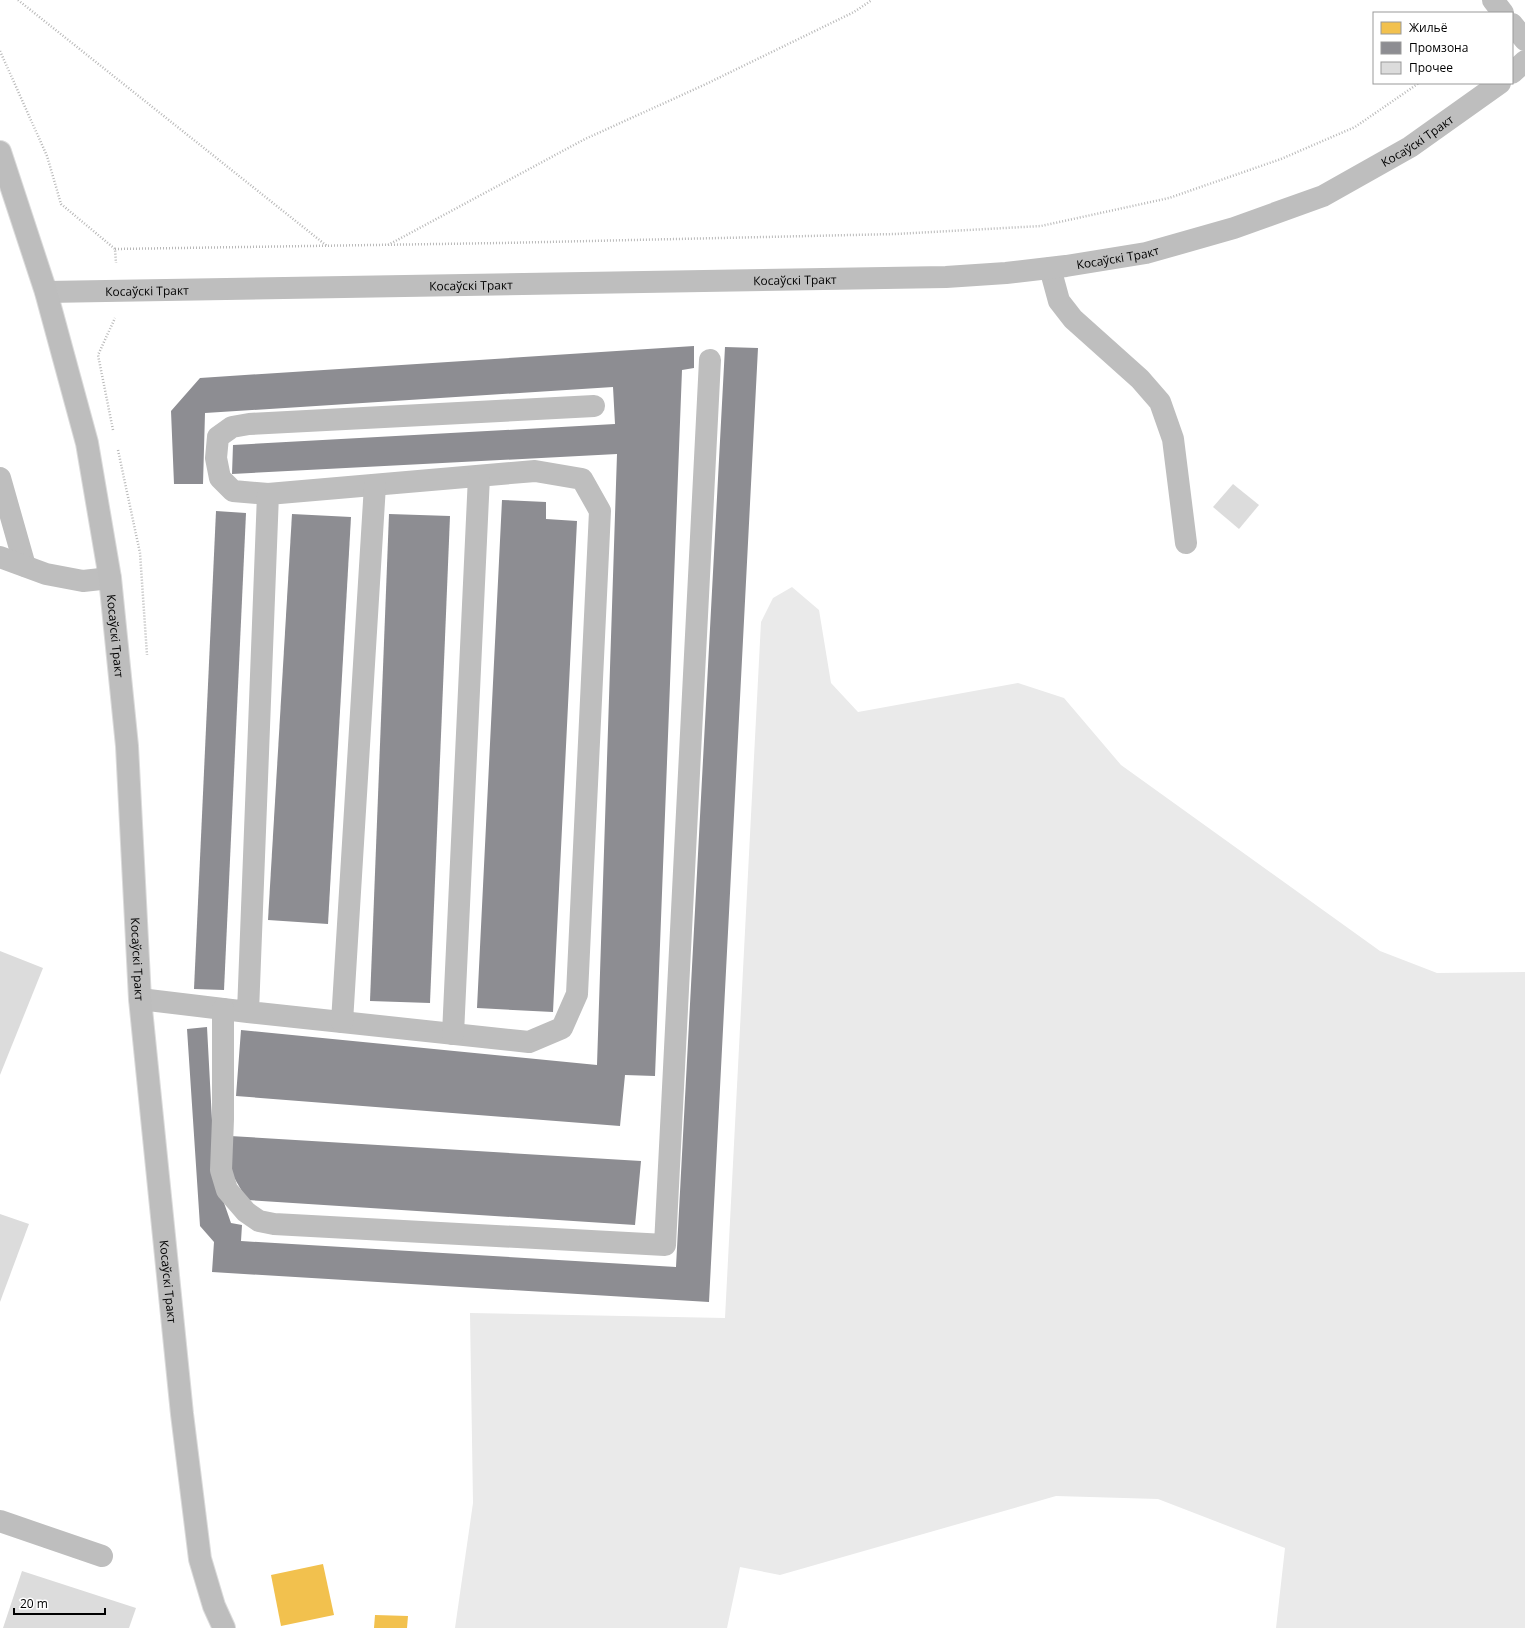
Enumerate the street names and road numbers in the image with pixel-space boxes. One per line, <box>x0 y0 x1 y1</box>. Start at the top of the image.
street label: Косаўскі Тракт <box>1378 110 1457 170</box>
street label: Косаўскі Тракт <box>1075 241 1161 273</box>
street label: Косаўскі Тракт <box>753 270 837 289</box>
street label: Косаўскі Тракт <box>429 276 513 294</box>
street label: Косаўскі Тракт <box>105 281 189 300</box>
street label: Косаўскі Тракт <box>103 593 129 679</box>
street label: Косаўскі Тракт <box>127 917 149 1002</box>
street label: Косаўскі Тракт <box>156 1239 181 1324</box>

